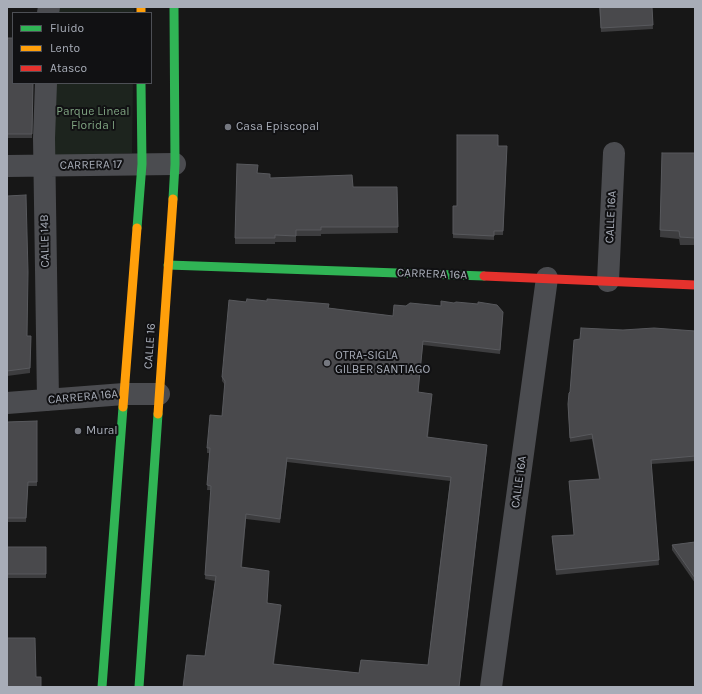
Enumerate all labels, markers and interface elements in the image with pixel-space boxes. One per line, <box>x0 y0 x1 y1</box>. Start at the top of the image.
legend <box>12 12 152 84</box>
text: Fluido <box>50 21 84 35</box>
text: Lento <box>50 41 80 55</box>
text: Atasco <box>50 61 87 75</box>
park label: Parque Lineal Florida I <box>56 105 130 133</box>
place label: Casa Episcopal <box>236 120 319 134</box>
marker: Casa Episcopal <box>223 122 233 132</box>
street label: CARRERA 17 <box>60 157 122 173</box>
street label: CALLE 16A <box>602 190 620 244</box>
street label: CALLE 14B <box>37 214 53 268</box>
street label: CARRERA 16A <box>397 266 467 282</box>
street label: CALLE 16 <box>141 323 159 369</box>
place label: OTRA-SIGLA GILBER SANTIAGO <box>335 349 430 377</box>
marker: OTRA-SIGLA GILBER SANTIAGO <box>322 358 332 368</box>
street label: CARRERA 16A <box>47 387 119 407</box>
place label: Mural <box>86 424 118 438</box>
marker: Mural <box>73 426 83 436</box>
street label: CALLE 16A <box>508 455 530 509</box>

